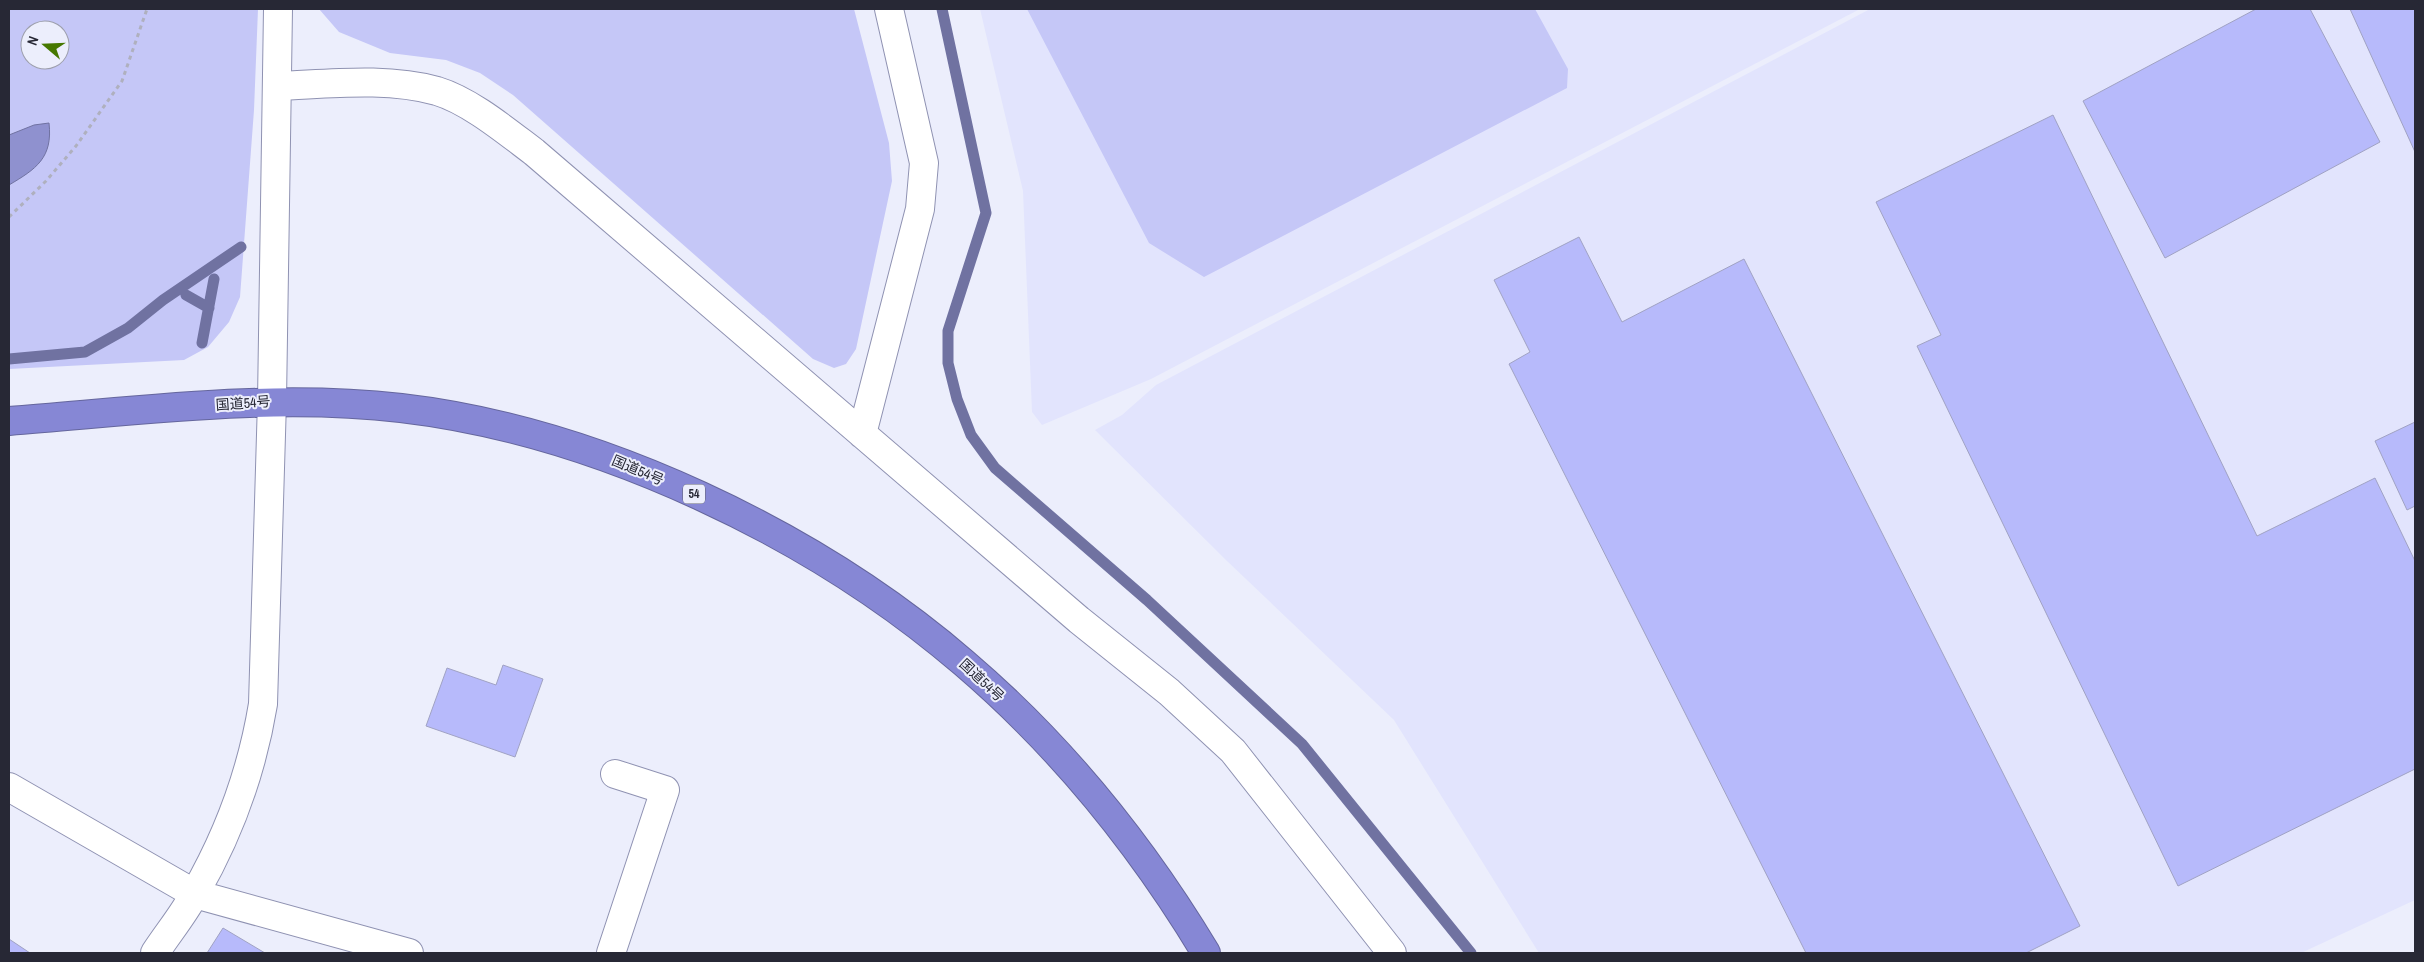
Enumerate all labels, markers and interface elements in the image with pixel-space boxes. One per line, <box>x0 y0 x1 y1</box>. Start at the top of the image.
north arrow <box>20 20 70 70</box>
text: N <box>23 34 43 48</box>
street label: 国道54号 <box>215 392 271 414</box>
street label: 国道54号 <box>609 451 667 489</box>
road number: 54 <box>683 484 705 504</box>
street label: 国道54号 <box>956 655 1008 705</box>

